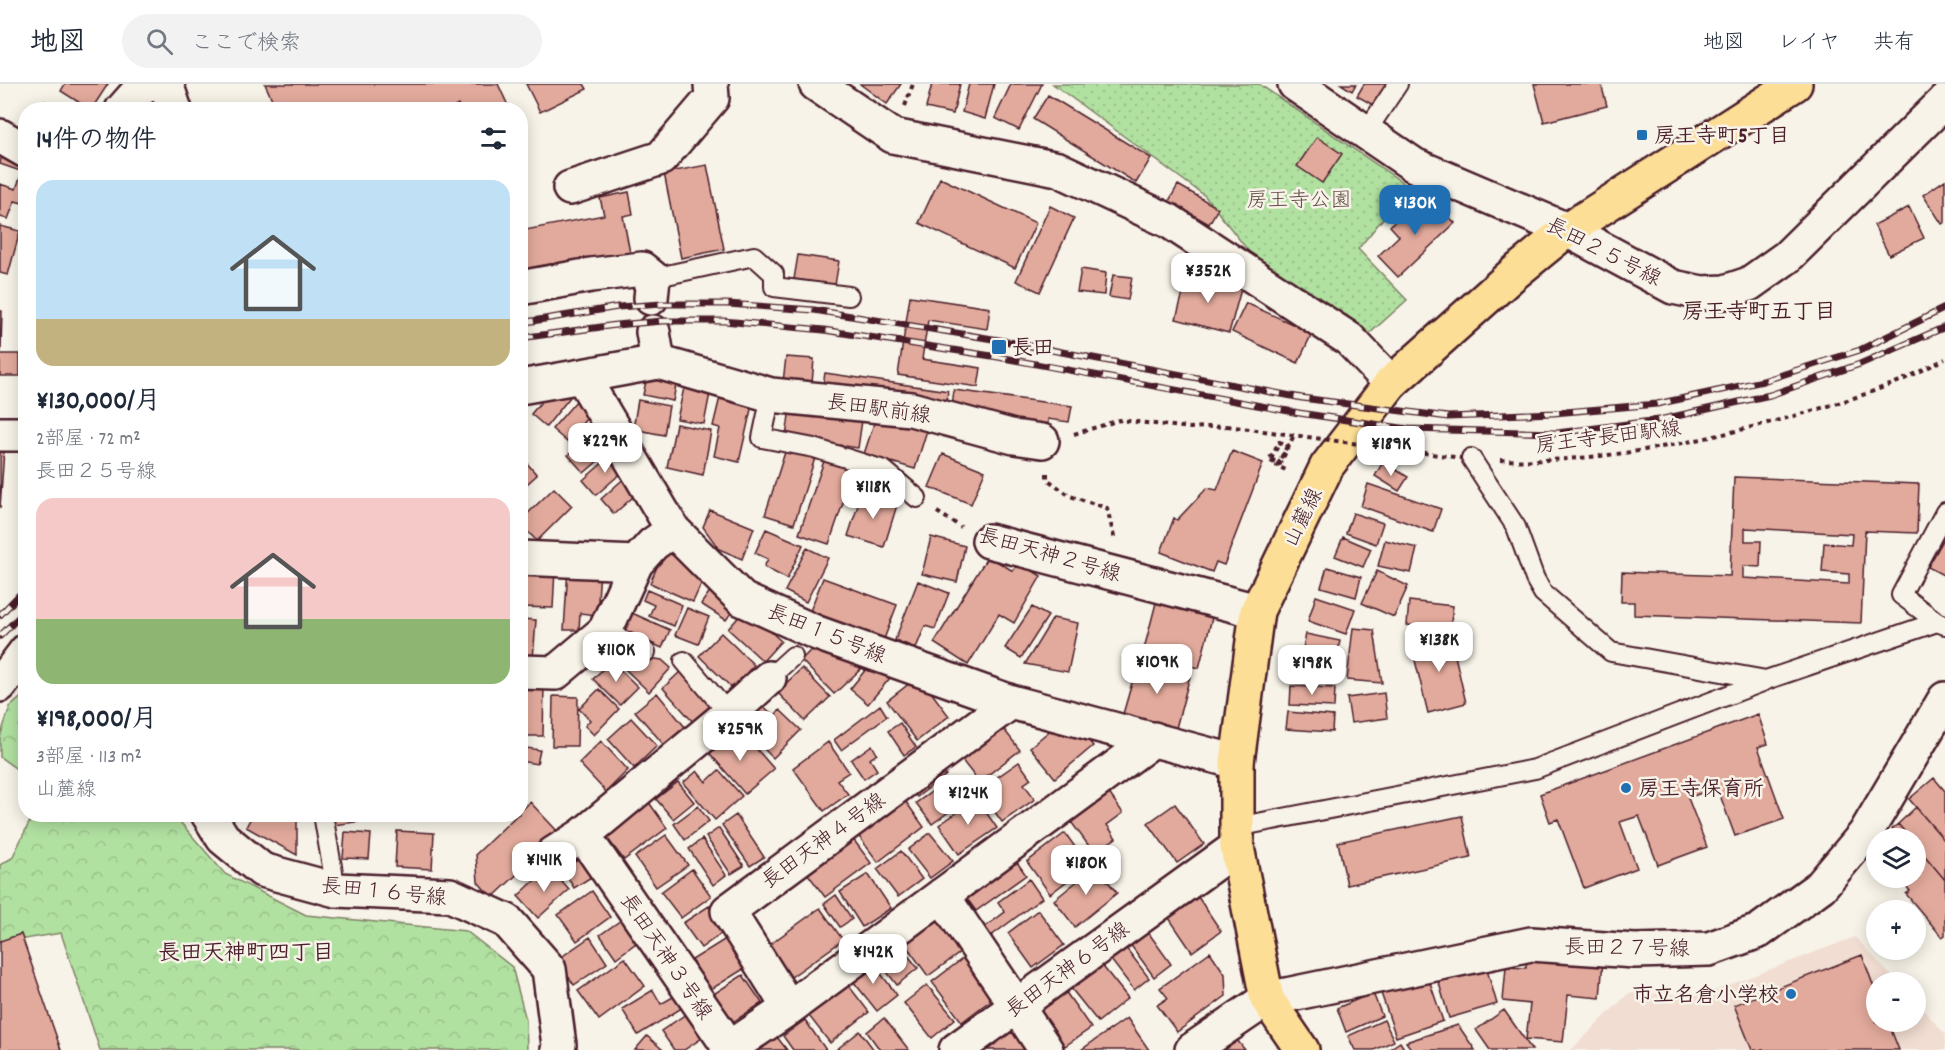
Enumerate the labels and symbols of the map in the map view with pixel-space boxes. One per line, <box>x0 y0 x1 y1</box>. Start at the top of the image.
place label: 房王寺町5丁目 <box>1654 123 1790 153</box>
marker: 房王寺町5丁目 <box>1635 128 1649 142</box>
pin: ¥130K <box>1373 185 1457 236</box>
park label: 房王寺公園 <box>1247 187 1352 217</box>
street label: 長田２５号線 <box>1540 212 1666 296</box>
pin: ¥352K <box>1166 253 1250 304</box>
district label: 房王寺町五丁目 <box>1682 298 1836 329</box>
place label: 長田 <box>1012 335 1054 365</box>
marker: 長田 <box>990 338 1008 356</box>
street label: 長田駅前線 <box>825 389 933 433</box>
street label: 房王寺長田駅線 <box>1534 415 1683 463</box>
pin: ¥229K <box>563 423 647 474</box>
pin: ¥189K <box>1349 426 1433 477</box>
pin: ¥118K <box>831 469 915 520</box>
street label: 山麓線 <box>1277 483 1332 553</box>
street label: 長田天神２号線 <box>974 522 1124 592</box>
street label: 長田１５号線 <box>762 598 890 673</box>
pin: ¥138K <box>1397 622 1481 673</box>
pin: ¥110K <box>574 632 658 683</box>
pin: ¥109K <box>1115 644 1199 695</box>
pin: ¥198K <box>1270 645 1354 696</box>
pin: ¥259K <box>698 711 782 762</box>
pin: ¥124K <box>926 775 1010 826</box>
place label: 房王寺保育所 <box>1638 776 1764 806</box>
marker: 房王寺保育所 <box>1619 781 1633 795</box>
street label: 長田天神４号線 <box>756 787 893 898</box>
pin: ¥141K <box>502 842 586 893</box>
pin: ¥180K <box>1044 845 1128 896</box>
street label: 長田１６号線 <box>319 872 448 915</box>
street label: 長田天神３号線 <box>611 888 718 1027</box>
street label: 長田天神６号線 <box>1000 916 1137 1027</box>
pin: ¥142K <box>831 934 915 985</box>
street label: 長田２７号線 <box>1564 934 1690 966</box>
district label: 長田天神町四丁目 <box>158 939 334 970</box>
place label: 市立名倉小学校 <box>1632 982 1779 1012</box>
marker: 市立名倉小学校 <box>1784 987 1798 1001</box>

